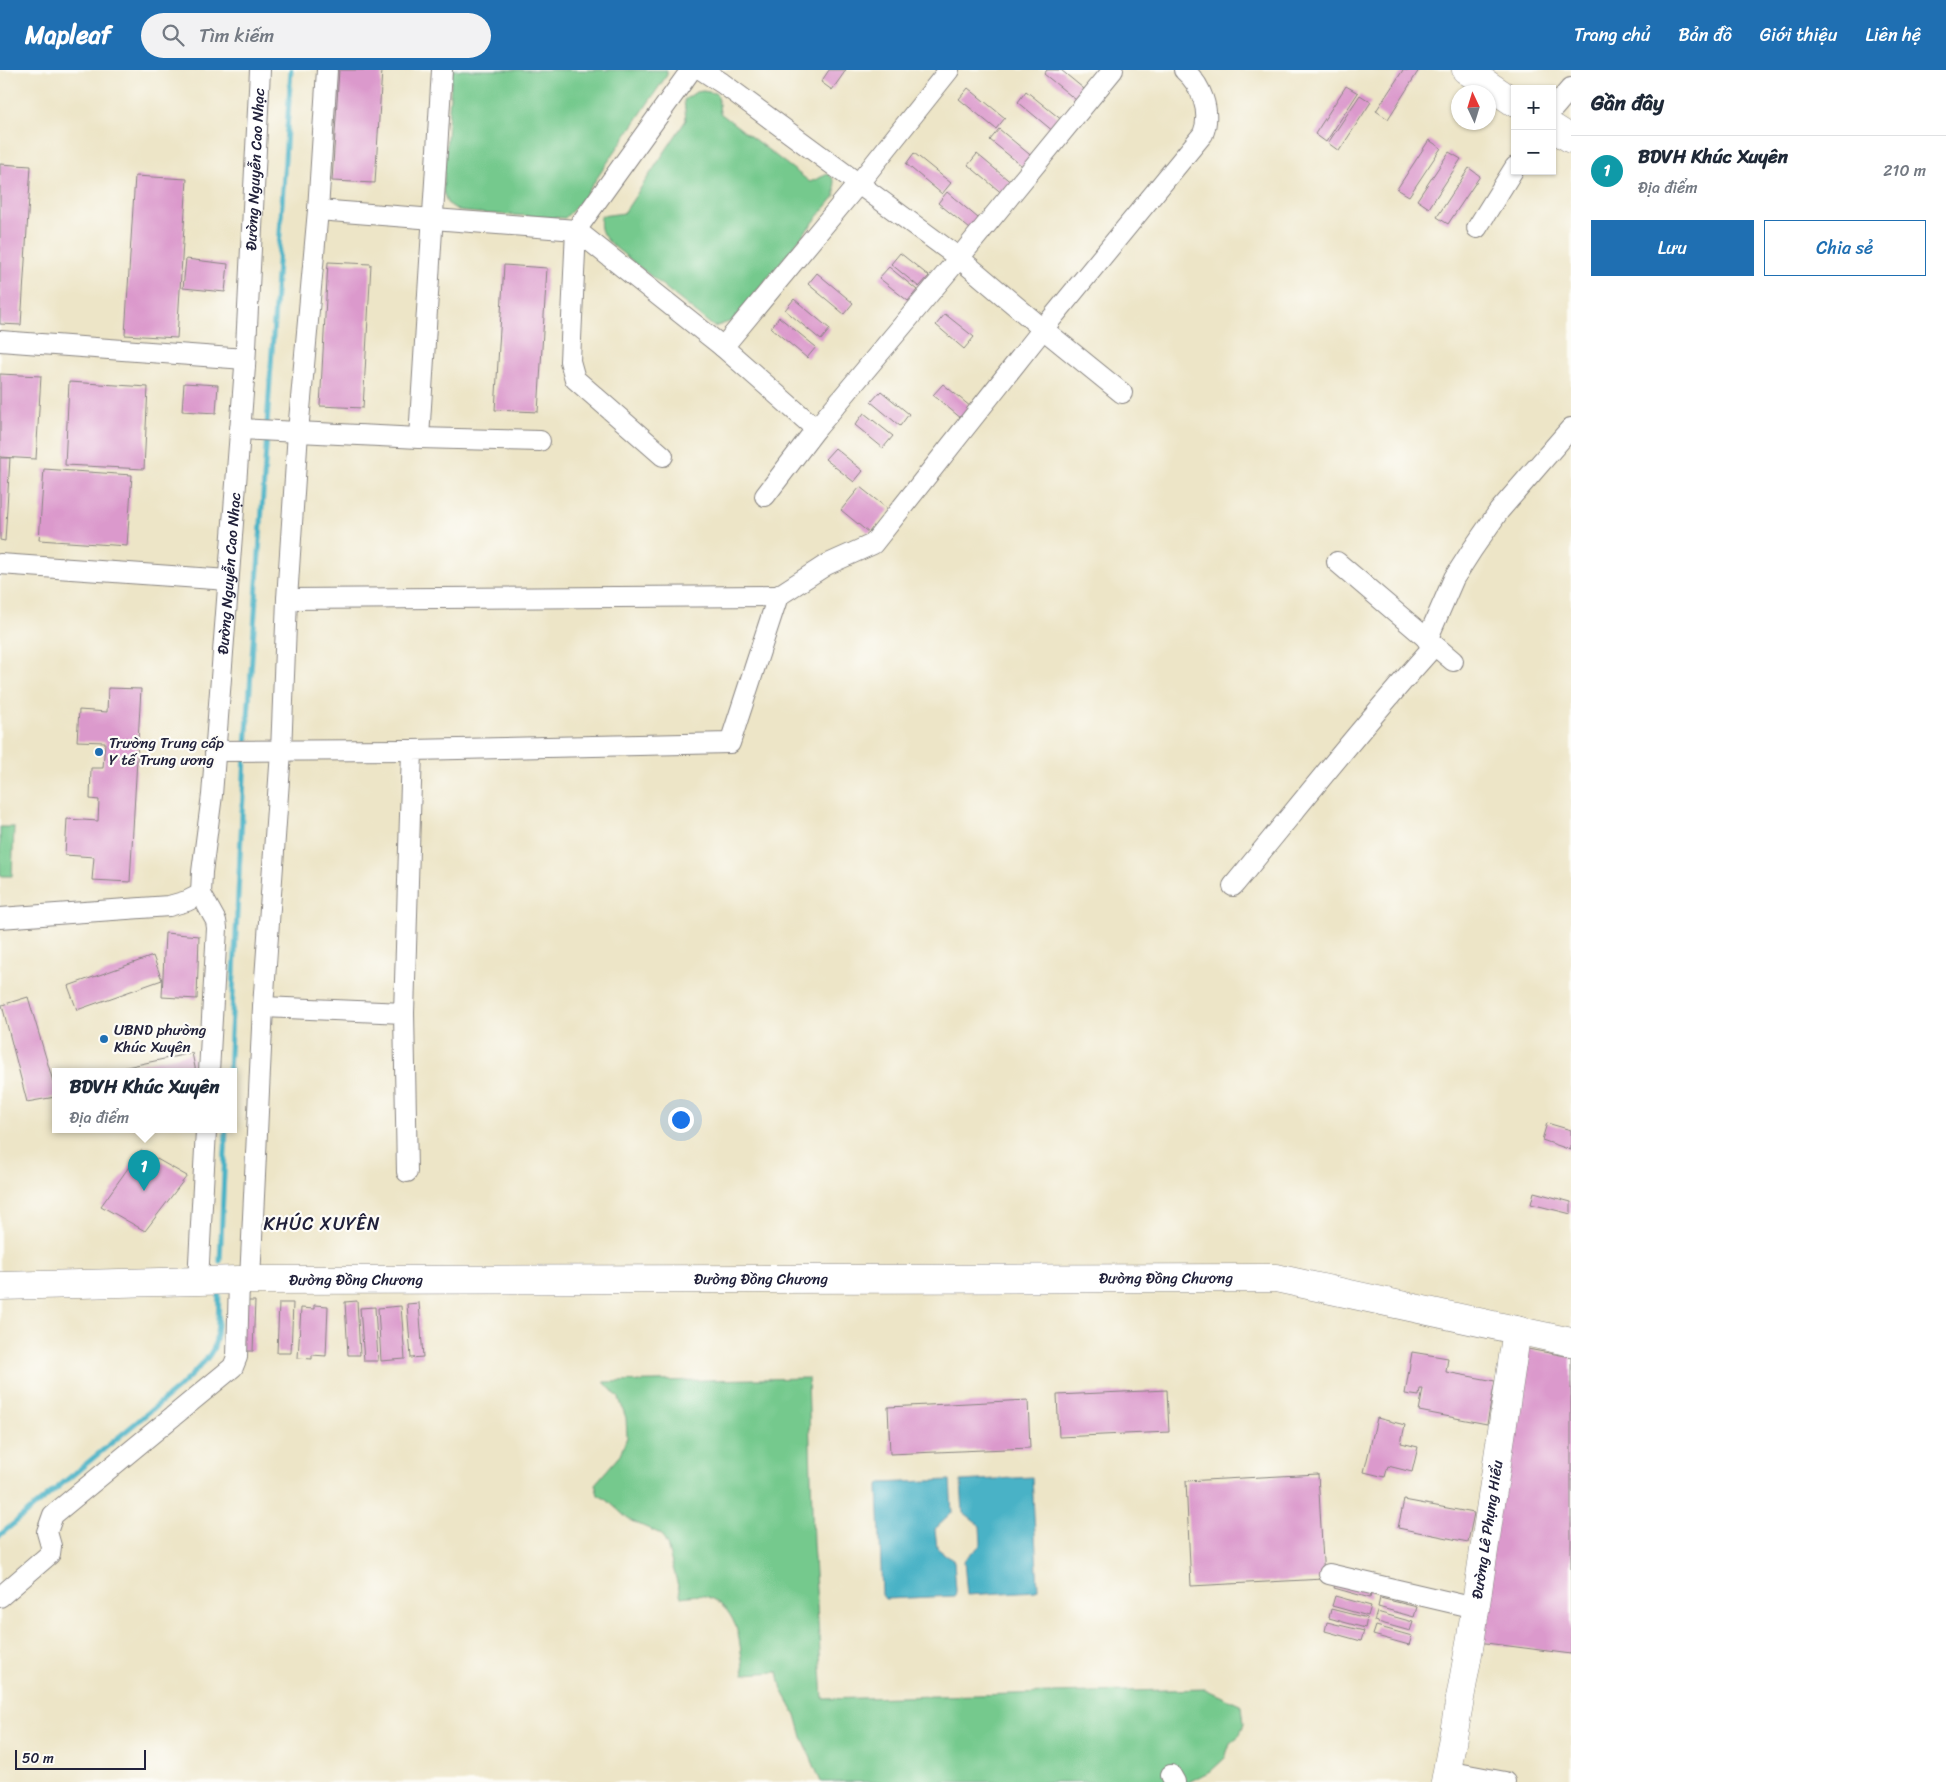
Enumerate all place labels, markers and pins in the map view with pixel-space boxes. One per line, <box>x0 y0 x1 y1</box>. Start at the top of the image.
place label: Trường Trung cấp Y tế Trung ương <box>109 730 224 773</box>
marker: Trường Trung cấp Y tế Trung ương <box>93 746 105 758</box>
place label: UBND phường Khúc Xuyên <box>114 1017 207 1060</box>
marker: UBND phường Khúc Xuyên <box>98 1033 110 1045</box>
pin: 1 <box>128 1150 160 1191</box>

